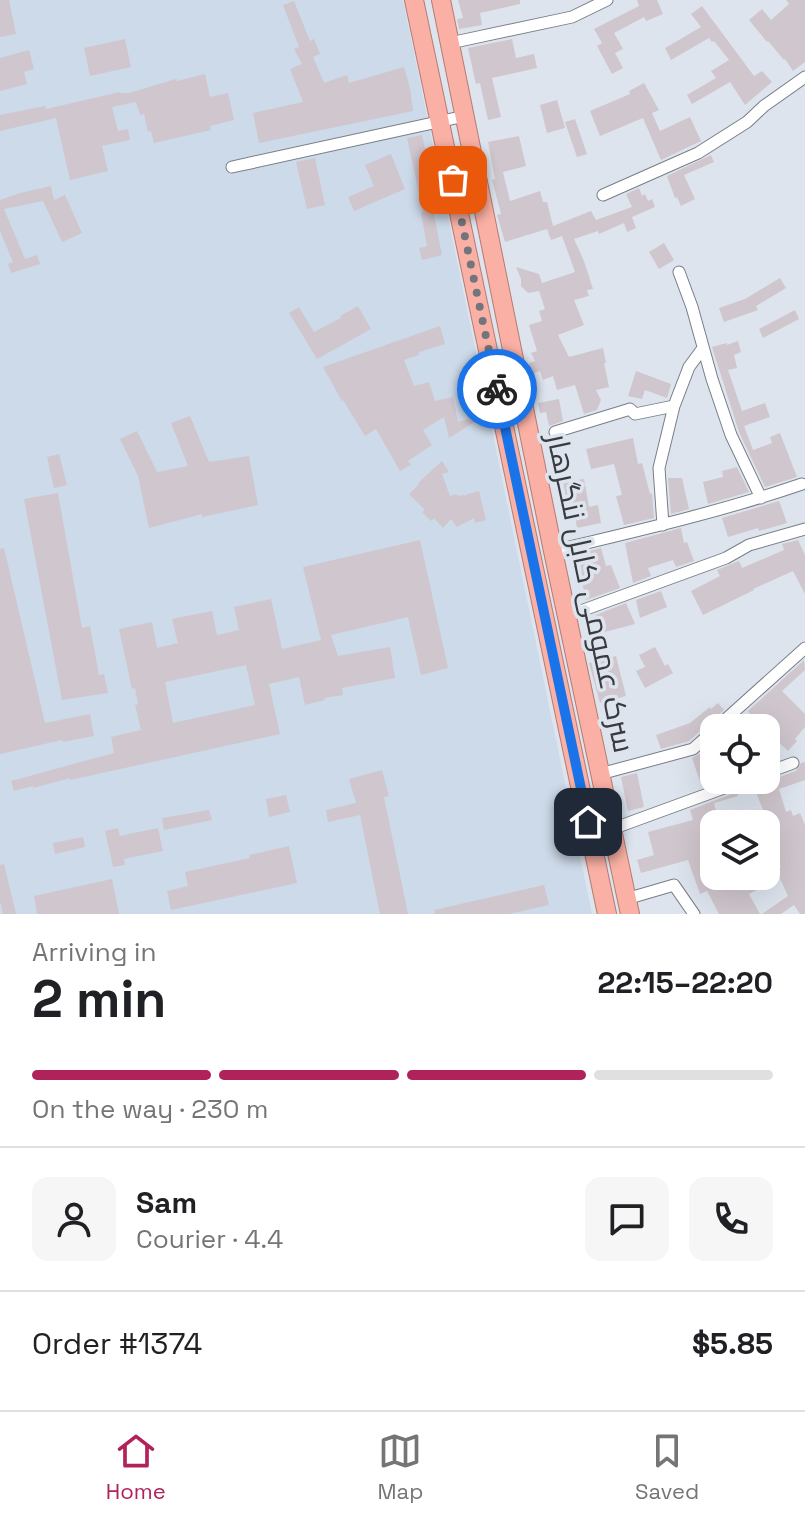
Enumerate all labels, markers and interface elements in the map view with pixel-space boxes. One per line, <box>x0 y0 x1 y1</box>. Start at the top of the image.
pin <box>419 146 487 214</box>
icon: bag <box>431 158 475 202</box>
courier <box>457 349 537 429</box>
icon: bike <box>475 367 519 411</box>
street label: سرک عمومی کابل ننگرهار <box>538 428 644 756</box>
map controls <box>700 714 780 890</box>
button: locate <box>700 714 780 794</box>
pin <box>554 788 622 856</box>
icon: home <box>566 800 610 844</box>
button: layers <box>700 810 780 890</box>
text: Arriving in <box>32 935 156 969</box>
text: 22:15–22:20 <box>598 963 773 1002</box>
text: 2 min <box>32 966 166 1032</box>
text: On the way · 230 m <box>32 1092 268 1126</box>
button: person <box>32 1177 116 1261</box>
button: chat <box>585 1177 669 1261</box>
button: phone <box>689 1177 773 1261</box>
text: Sam <box>136 1183 197 1222</box>
text: Courier · 4.4 <box>136 1222 283 1256</box>
text: Order #1374 <box>32 1324 202 1363</box>
text: $5.85 <box>692 1324 773 1363</box>
tab: Home <box>106 1429 166 1505</box>
tab: Map <box>377 1429 423 1505</box>
tab: Saved <box>635 1429 699 1505</box>

